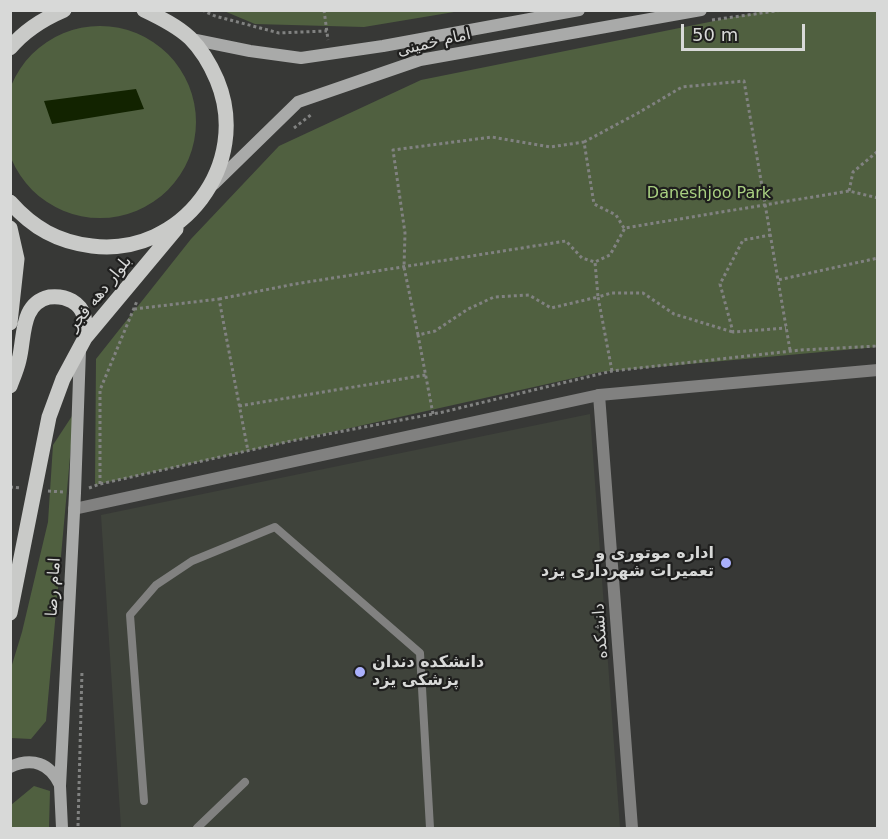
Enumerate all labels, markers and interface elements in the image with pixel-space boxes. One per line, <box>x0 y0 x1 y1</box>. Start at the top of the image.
scale bar <box>684 12 808 50</box>
text: 50 m <box>692 24 738 45</box>
street label: امام خمینی <box>395 25 473 61</box>
park label: Daneshjoo Park <box>647 184 771 204</box>
street label: بلوار دهه فجر <box>64 252 136 336</box>
place label: اداره موتوری و تعمیرات شهرداری یزد <box>541 544 714 582</box>
marker: اداره موتوری و تعمیرات شهرداری یزد <box>719 556 733 570</box>
street label: امام رضا <box>43 557 65 617</box>
street label: دانشکده <box>589 602 613 660</box>
place label: دانشکده دندان پزشکی یزد <box>372 653 484 691</box>
marker: دانشکده دندان پزشکی یزد <box>353 665 367 679</box>

